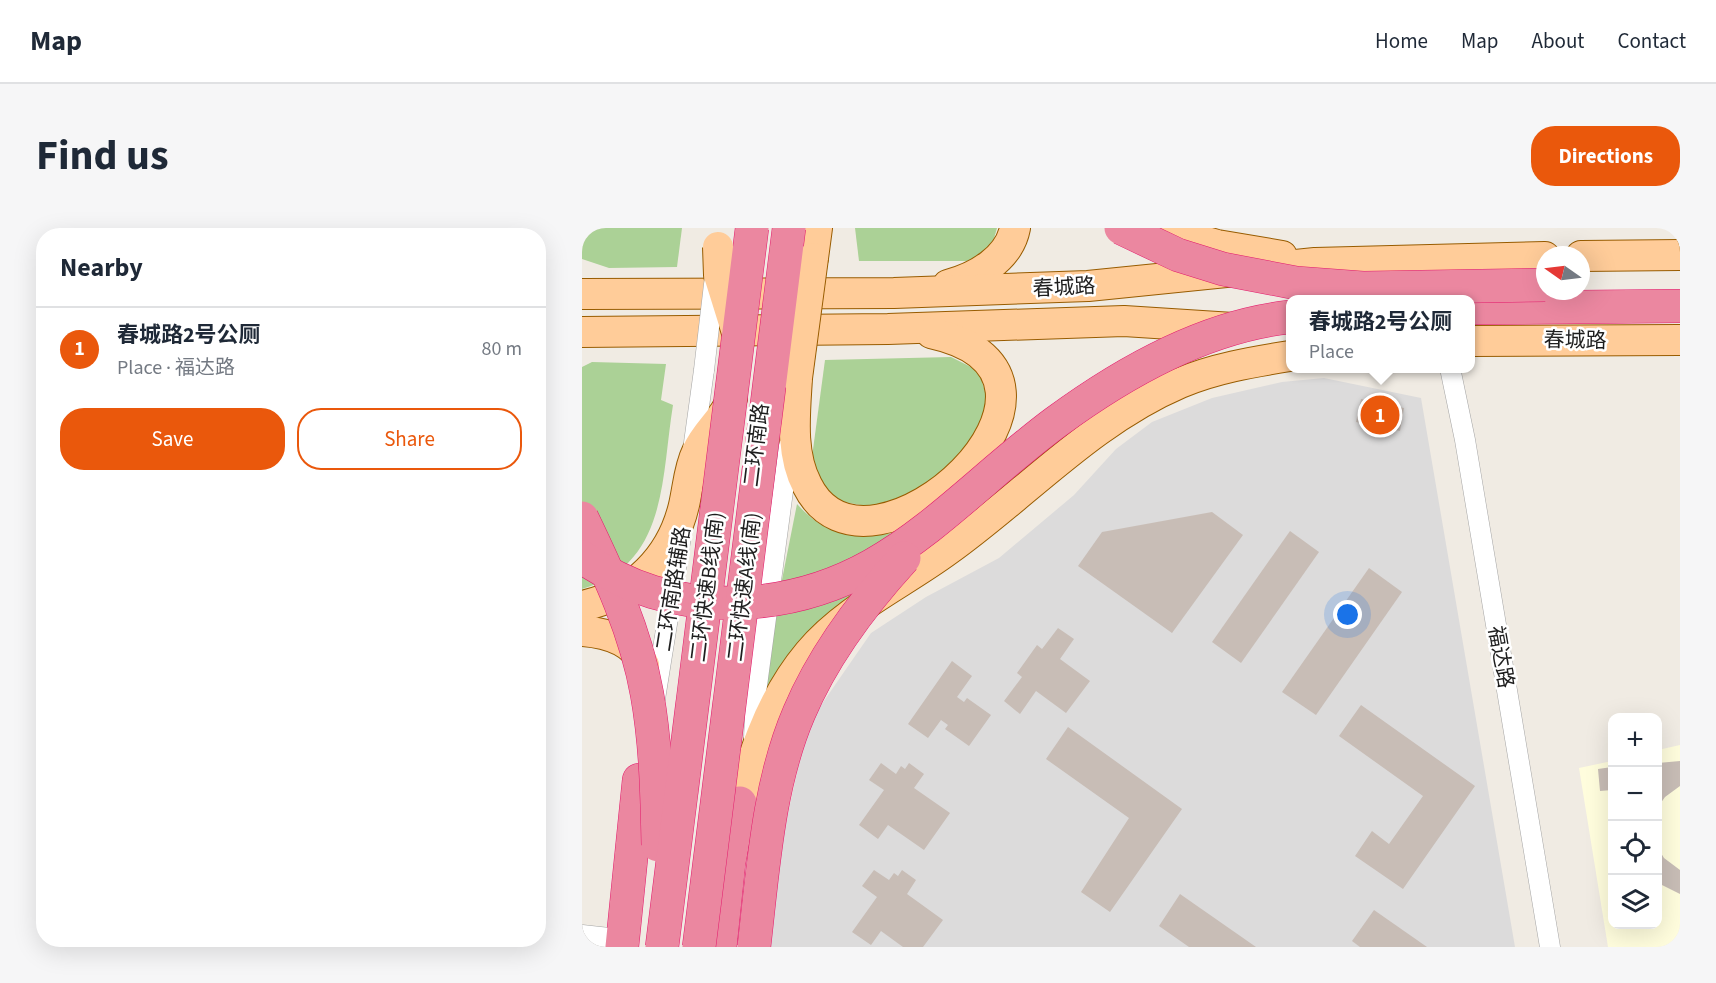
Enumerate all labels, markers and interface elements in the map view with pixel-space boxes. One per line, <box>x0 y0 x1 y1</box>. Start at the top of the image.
text: Map <box>30 21 82 61</box>
text: Home <box>1375 26 1428 56</box>
text: Map <box>1461 26 1499 56</box>
text: About <box>1532 26 1584 56</box>
text: Contact <box>1617 26 1686 56</box>
text: Find us <box>36 126 169 186</box>
button: Directions <box>1531 126 1680 186</box>
north arrow <box>1536 246 1590 300</box>
text: Nearby <box>60 249 143 286</box>
street label: 春城路 <box>1032 270 1096 304</box>
popup <box>1286 295 1475 373</box>
text: 春城路2号公厕 <box>1309 306 1452 338</box>
text: 春城路2号公厕 <box>117 319 261 351</box>
street label: 春城路 <box>1543 324 1607 356</box>
text: 1 <box>74 335 85 363</box>
text: 80 m <box>482 335 522 363</box>
text: Place <box>1309 338 1354 366</box>
text: Place · 福达路 <box>117 354 235 382</box>
pin: 1 <box>1360 392 1400 438</box>
street label: 二环南路 <box>736 401 776 489</box>
button: Save <box>60 408 285 470</box>
button: Share <box>297 408 522 470</box>
street label: 二环快速B线(南) <box>683 510 731 664</box>
street label: 二环快速A线(南) <box>720 511 768 663</box>
street label: 二环南路辅路 <box>648 524 698 654</box>
your location <box>1333 600 1362 629</box>
street label: 福达路 <box>1481 623 1521 691</box>
map controls <box>1608 713 1662 929</box>
button: + <box>1608 713 1662 767</box>
button: − <box>1608 767 1662 821</box>
button: locate <box>1608 821 1662 875</box>
button: layers <box>1608 875 1662 929</box>

